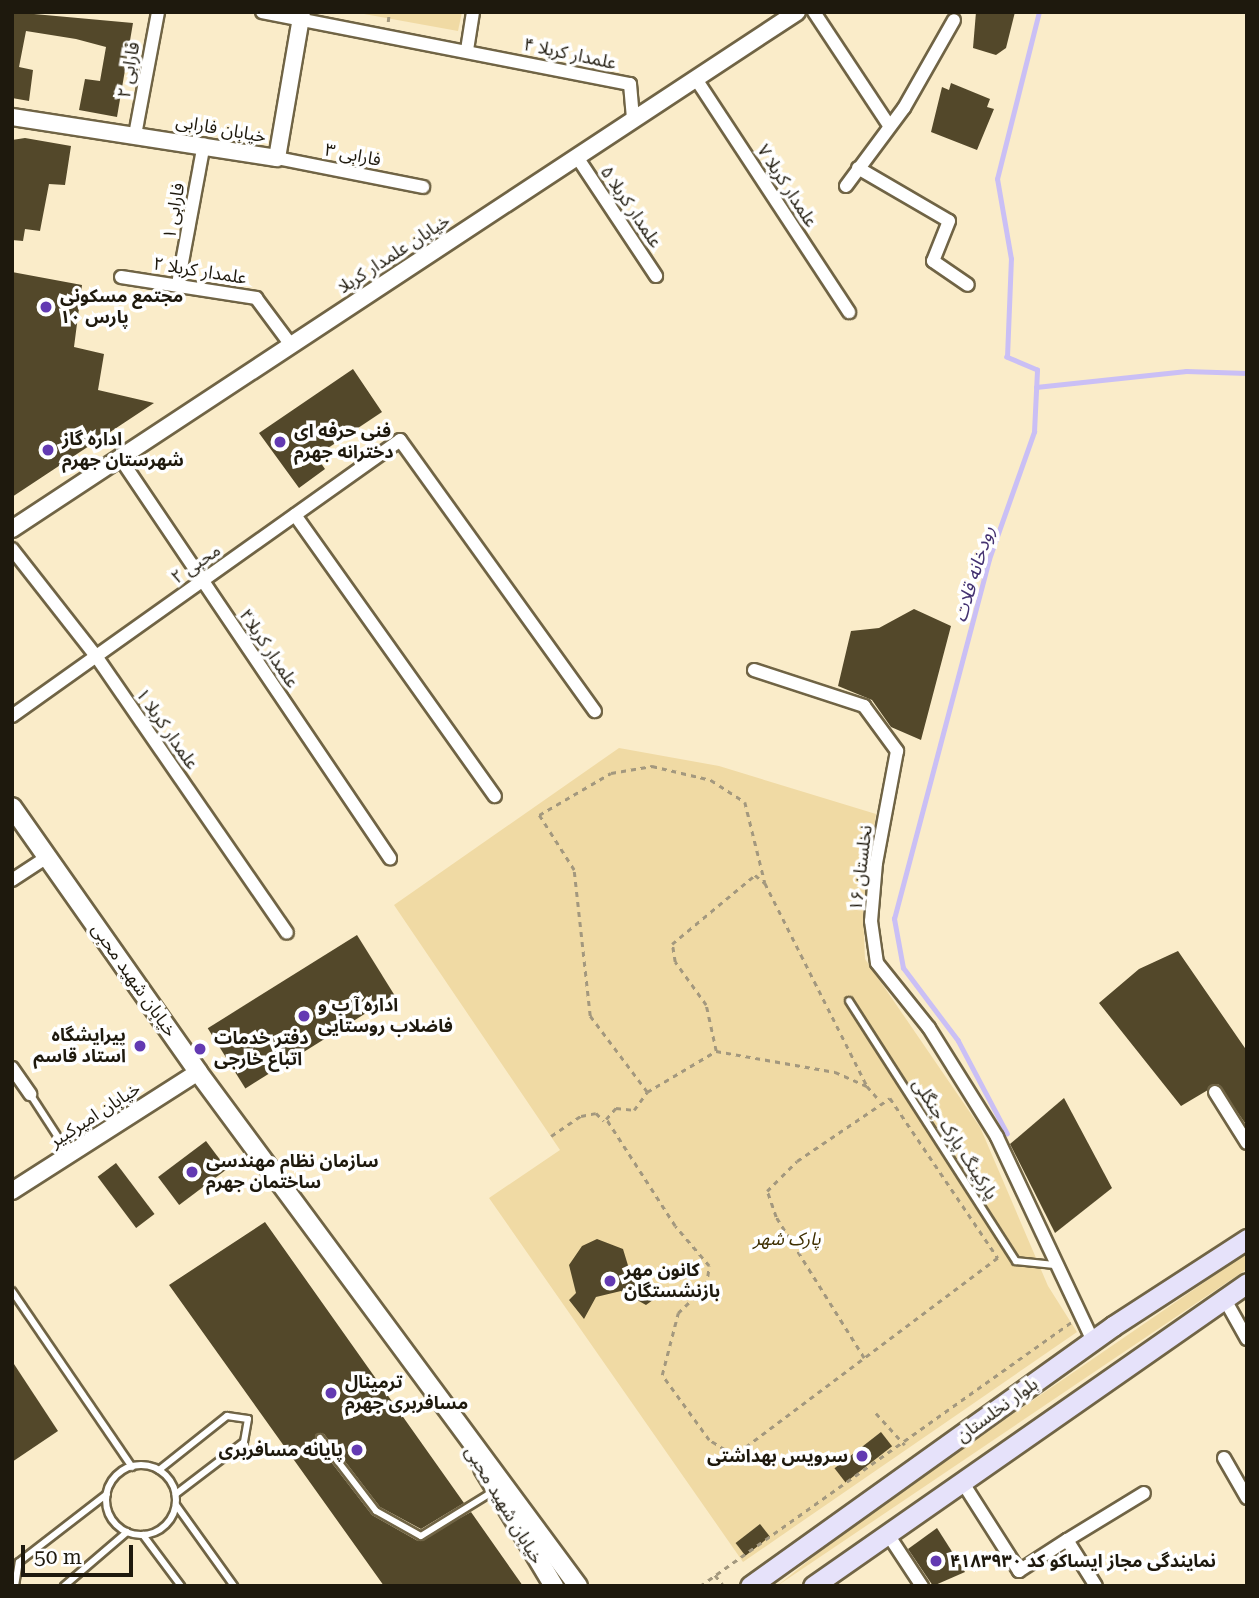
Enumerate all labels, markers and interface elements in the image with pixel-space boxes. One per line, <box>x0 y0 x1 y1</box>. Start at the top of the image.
street label: علمدار کربلا ۴ <box>522 34 618 74</box>
street label: فارابی ۲ <box>113 40 145 100</box>
street label: خیابان فارابی <box>174 110 268 148</box>
street label: فارابی ۳ <box>323 139 383 171</box>
street label: علمدار کربلا ۷ <box>752 141 822 231</box>
street label: علمدار کربلا ۵ <box>596 162 666 252</box>
street label: فارابی ۱ <box>158 181 190 241</box>
street label: خیابان علمدار کربلا <box>334 210 454 298</box>
street label: علمدار کربلا ۲ <box>152 253 248 289</box>
place label: مجتمع مسکونی پارس ۱۰ <box>60 286 183 328</box>
marker: مجتمع مسکونی پارس ۱۰ <box>38 299 54 315</box>
place label: فنی حرفه ای دخترانه جهرم <box>294 421 394 464</box>
place label: اداره گاز شهرستان جهرم <box>62 429 184 472</box>
marker: فنی حرفه ای دخترانه جهرم <box>272 434 288 450</box>
marker: اداره گاز شهرستان جهرم <box>40 442 56 458</box>
water label: رودخانه قلات <box>949 523 999 625</box>
street label: محبی ۲ <box>167 539 225 589</box>
street label: علمدار کربلا۳ <box>235 606 303 692</box>
street label: علمدار کربلا ۱ <box>131 684 203 774</box>
street label: نخلستان ۱۶ <box>845 824 877 912</box>
street label: خیابان شهید محبی <box>87 919 181 1041</box>
place label: اداره آ ب و فاضلاب روستایی <box>318 995 453 1038</box>
marker: اداره آ ب و فاضلاب روستایی <box>296 1008 312 1024</box>
place label: پیرایشگاه استاد قاسم <box>33 1025 126 1068</box>
place label: دفتر خدمات اتباع خارجی <box>214 1028 309 1070</box>
marker: پیرایشگاه استاد قاسم <box>132 1038 148 1054</box>
marker: دفتر خدمات اتباع خارجی <box>192 1041 208 1057</box>
street label: پارکینگ پارک جنگلی <box>908 1074 1002 1204</box>
street label: خیابان امیرکبیر <box>46 1078 144 1152</box>
place label: سازمان نظام مهندسی ساختمان جهرم <box>206 1151 379 1194</box>
marker: سازمان نظام مهندسی ساختمان جهرم <box>184 1164 200 1180</box>
park label: پارک شهر <box>753 1228 821 1250</box>
place label: کانون مهر بازنشستگان <box>624 1260 720 1302</box>
marker: کانون مهر بازنشستگان <box>602 1273 618 1289</box>
place label: ترمینال مسافربری جهرم <box>345 1372 468 1414</box>
street label: بلوار نخلستان <box>952 1373 1042 1447</box>
marker: ترمینال مسافربری جهرم <box>323 1385 339 1401</box>
place label: پایانه مسافربری <box>219 1439 343 1461</box>
marker: پایانه مسافربری <box>349 1442 365 1458</box>
street label: خیابان شهید محبی <box>460 1442 548 1568</box>
place label: سرویس بهداشتی <box>707 1445 848 1467</box>
marker: سرویس بهداشتی <box>854 1448 870 1464</box>
scale bar <box>24 1532 136 1576</box>
text: 50 m <box>34 1545 82 1569</box>
place label: نمایندگی مجاز ایساکو کد ۴۱۸۳۹۳۰ <box>950 1550 1216 1572</box>
marker: نمایندگی مجاز ایساکو کد ۴۱۸۳۹۳۰ <box>928 1553 944 1569</box>

